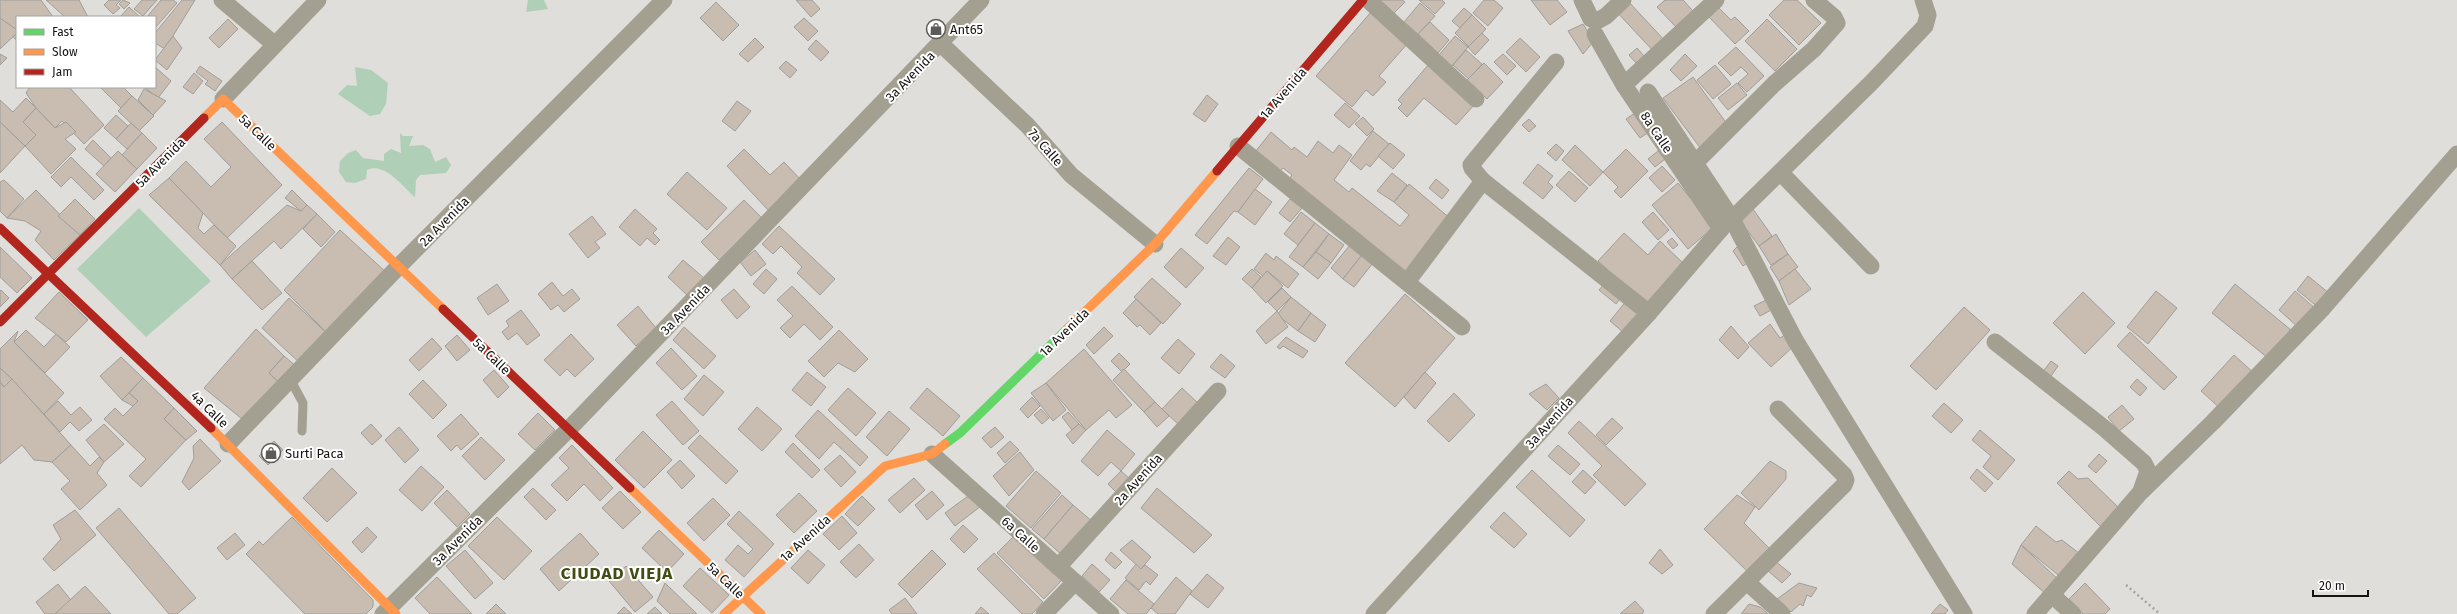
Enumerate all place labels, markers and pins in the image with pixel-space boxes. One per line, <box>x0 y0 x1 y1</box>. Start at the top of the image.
shop icon: Ant65 <box>925 18 947 40</box>
place label: Ant65 <box>950 22 983 37</box>
shop icon: Surti Paca <box>260 442 282 464</box>
place label: Surti Paca <box>285 446 344 461</box>

